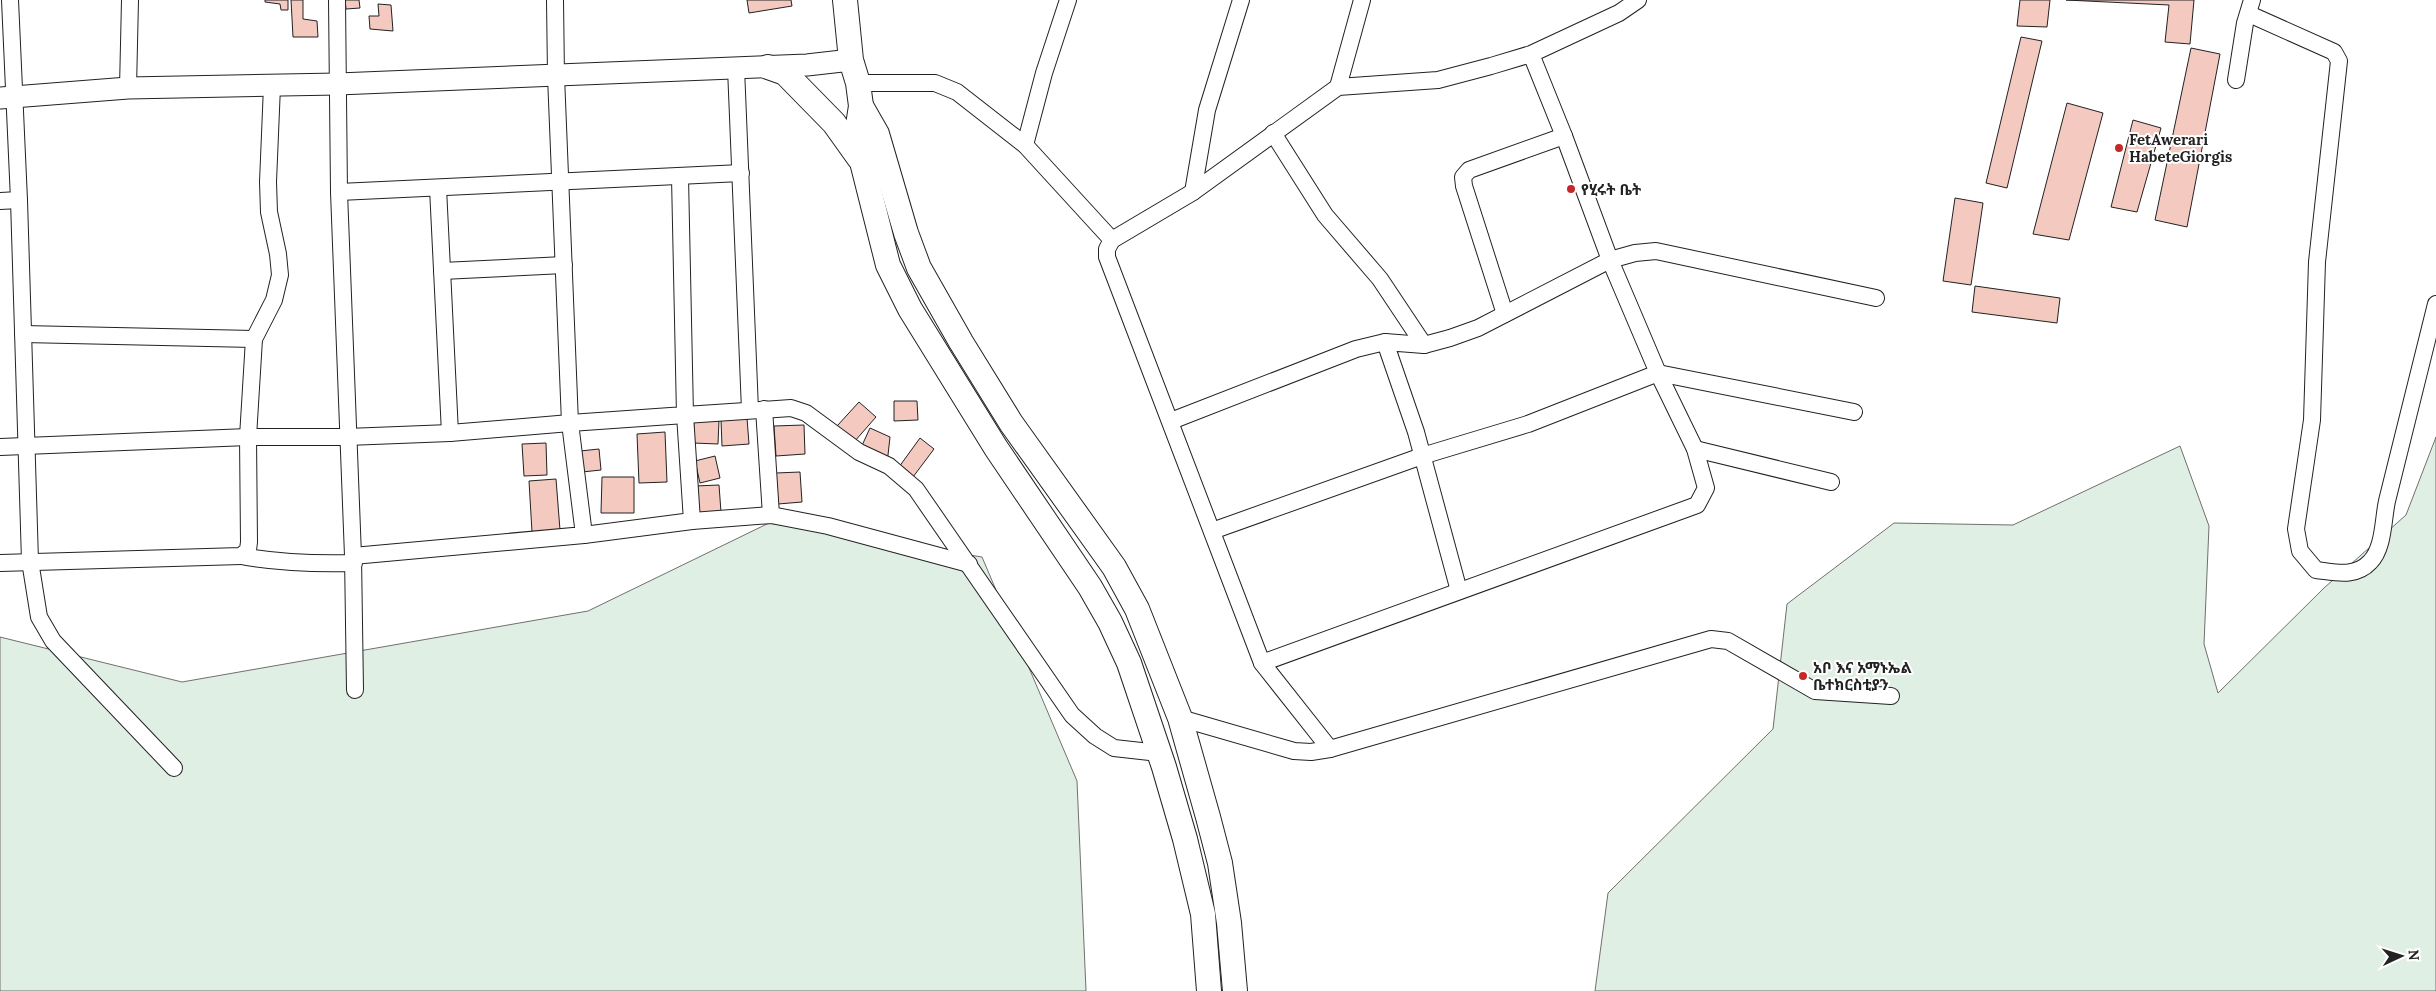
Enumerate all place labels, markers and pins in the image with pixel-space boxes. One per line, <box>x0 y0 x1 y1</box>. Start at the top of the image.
place label: FetAwerari HabeteGiorgis <box>2129 130 2232 166</box>
marker: FetAwerari HabeteGiorgis <box>2113 142 2125 154</box>
place label: የሂሩት ቤት <box>1581 180 1642 199</box>
marker: የሂሩት ቤት <box>1565 183 1577 195</box>
place label: አቦ እና አማኑኤል ቤተክርስቲያን <box>1813 658 1912 694</box>
marker: አቦ እና አማኑኤል ቤተክርስቲያን <box>1797 670 1809 682</box>

